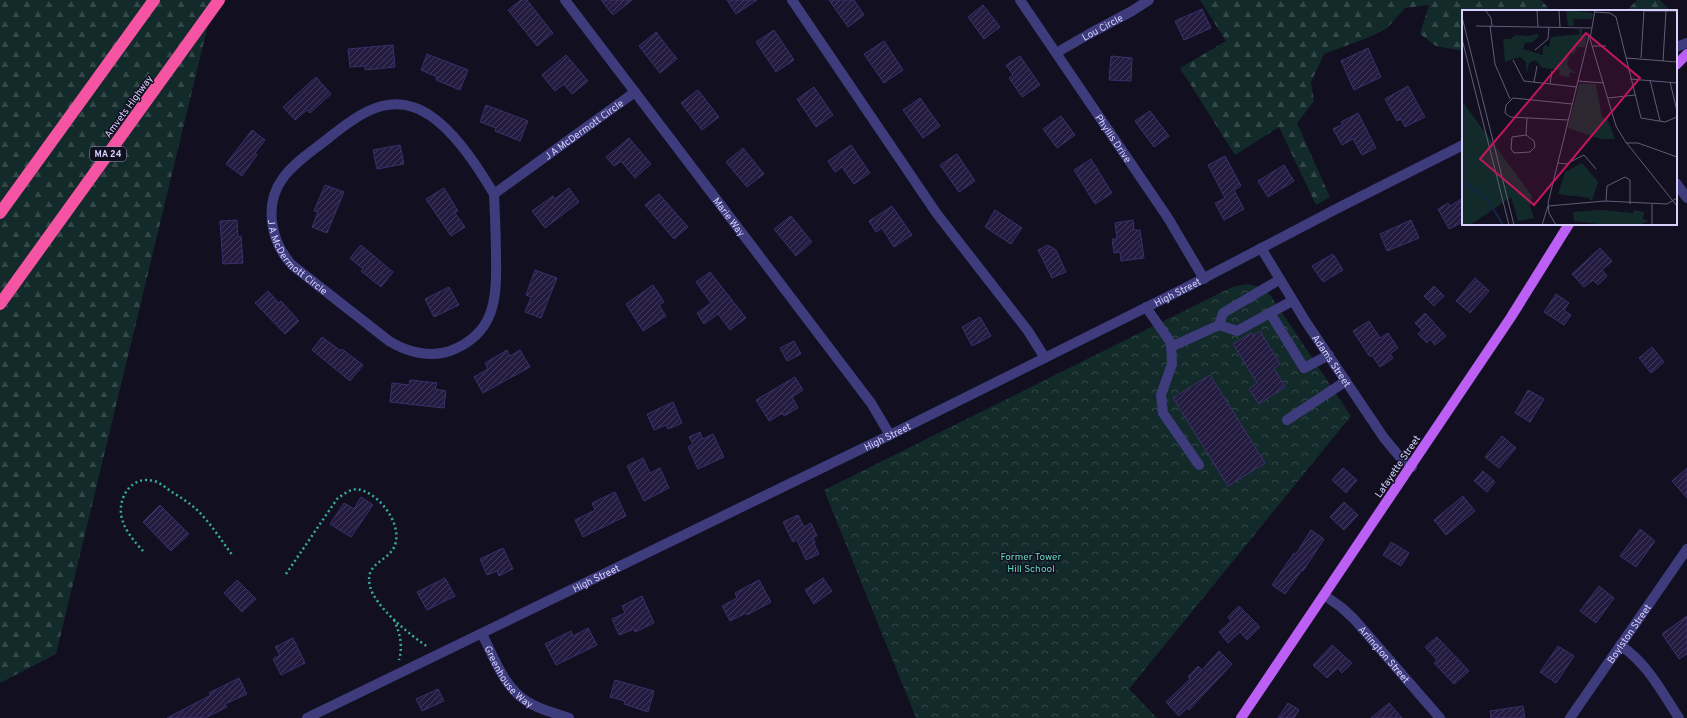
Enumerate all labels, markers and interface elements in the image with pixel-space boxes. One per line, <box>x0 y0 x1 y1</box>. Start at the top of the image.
inset map <box>1462 10 1677 225</box>
street label: Lou Circle <box>1080 12 1126 45</box>
street label: Amvets Highway <box>102 73 156 141</box>
street label: J A McDermott Circle <box>542 97 627 164</box>
street label: Phyllis Drive <box>1092 112 1134 166</box>
road number: MA 24 <box>90 147 126 161</box>
street label: Marie Way <box>709 195 747 240</box>
street label: J A McDermott Circle <box>264 219 330 298</box>
street label: High Street <box>1152 276 1204 310</box>
street label: Adams Street <box>1308 332 1353 390</box>
street label: High Street <box>862 420 914 455</box>
street label: Lafayette Street <box>1373 433 1424 501</box>
park label: Former Tower Hill School <box>1001 551 1062 576</box>
street label: High Street <box>571 562 622 596</box>
street label: Boylston Street <box>1605 602 1655 666</box>
street label: Arlington Street <box>1355 624 1412 687</box>
street label: Greenhouse Way <box>481 644 535 712</box>

